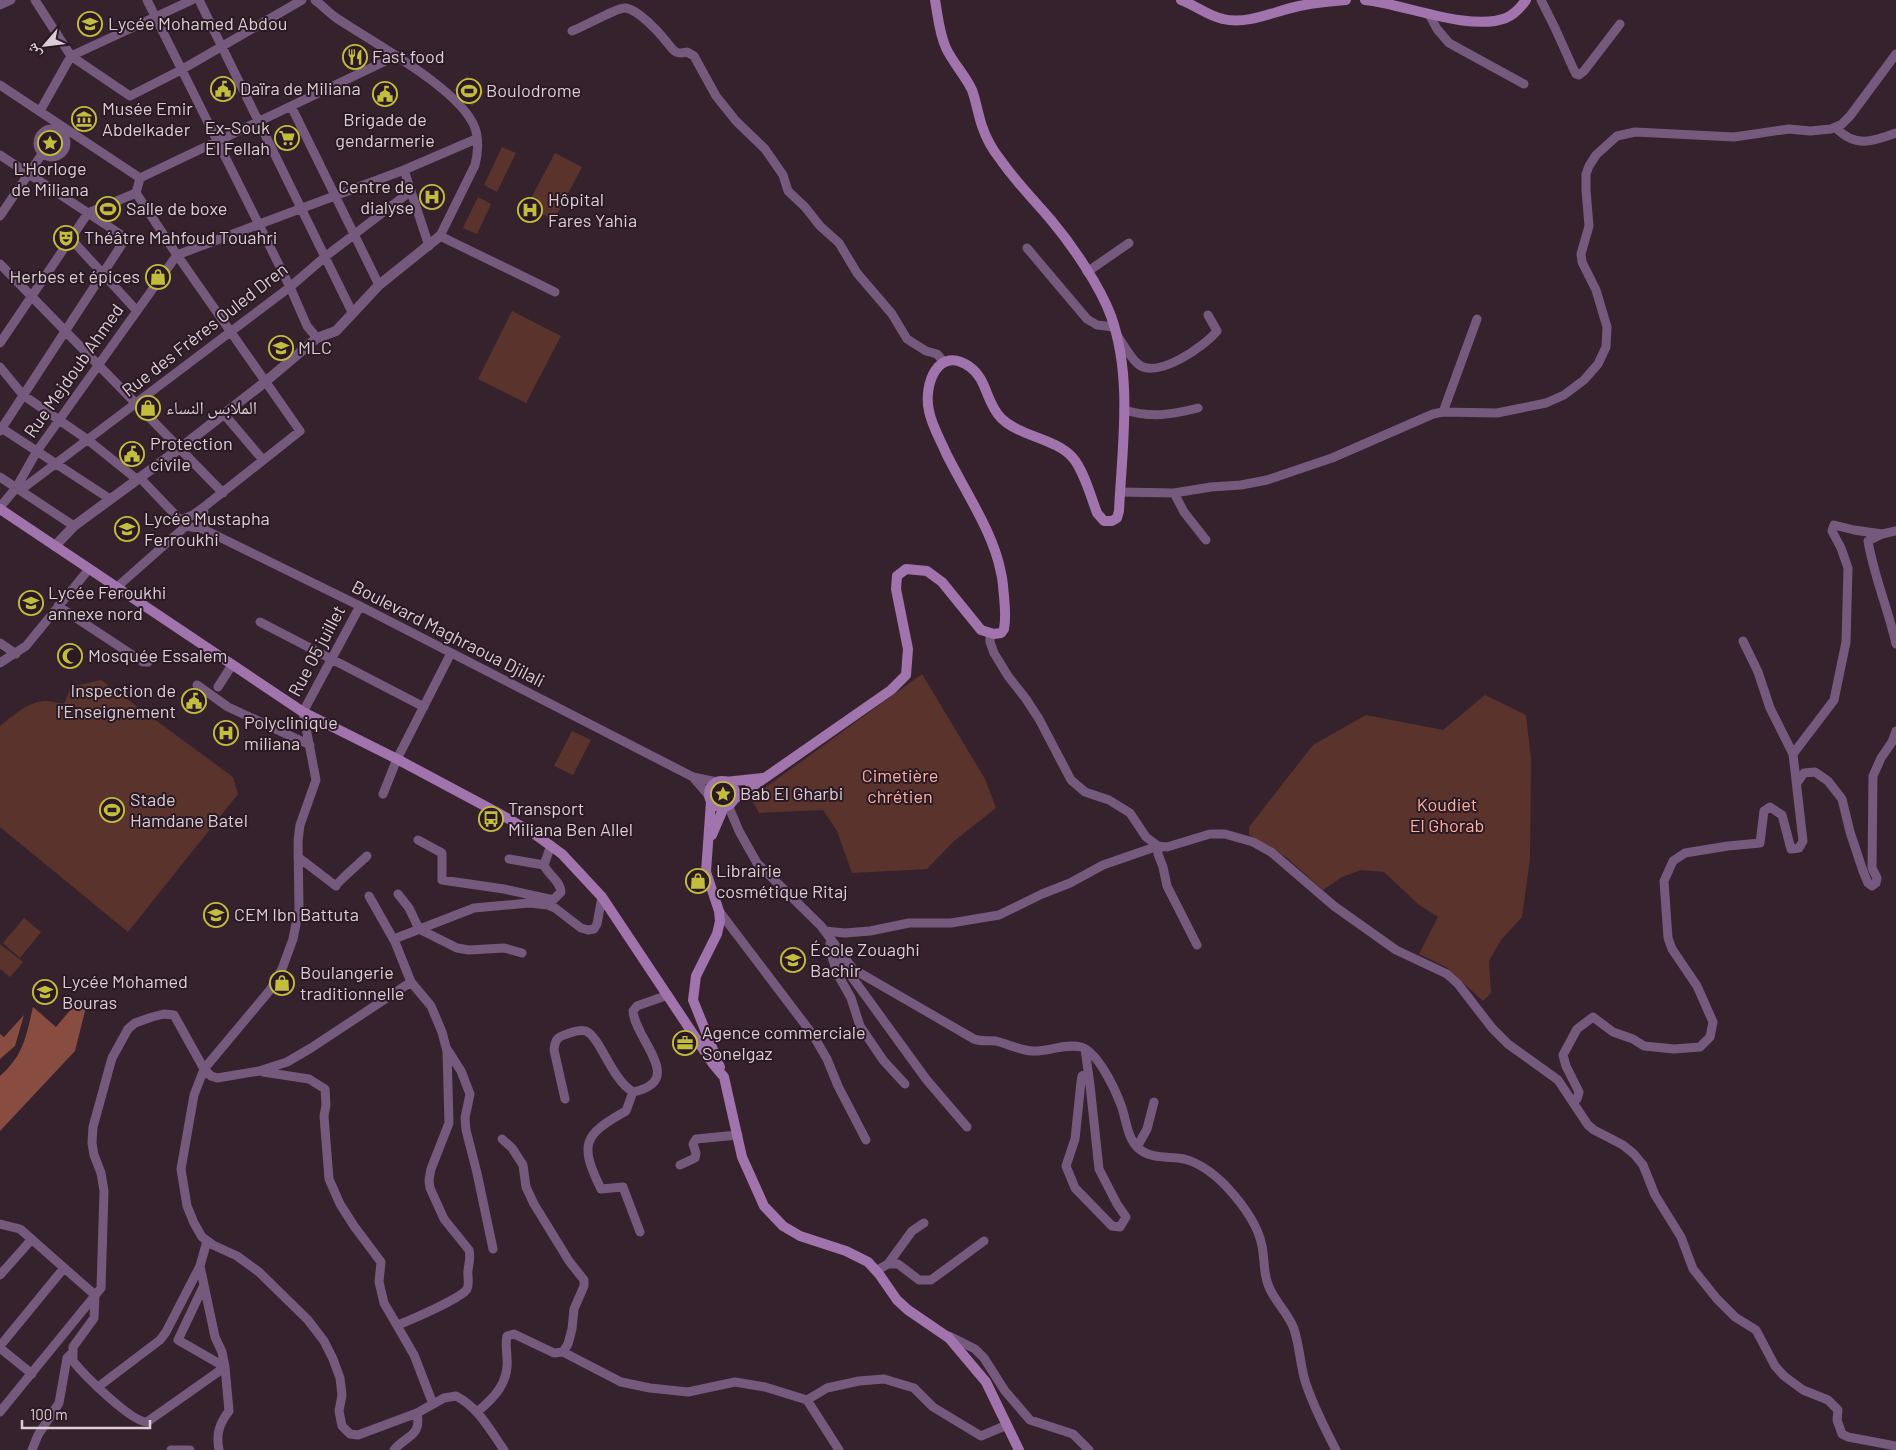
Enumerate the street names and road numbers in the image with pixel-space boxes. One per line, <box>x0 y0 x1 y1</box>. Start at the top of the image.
street label: Rue des Frères Ouled Dren <box>117 258 292 401</box>
street label: Rue Mejdoub Ahmed <box>19 299 128 442</box>
street label: Boulevard Maghraoua Djilali <box>348 575 548 691</box>
street label: Rue 05 juillet <box>283 601 349 700</box>

